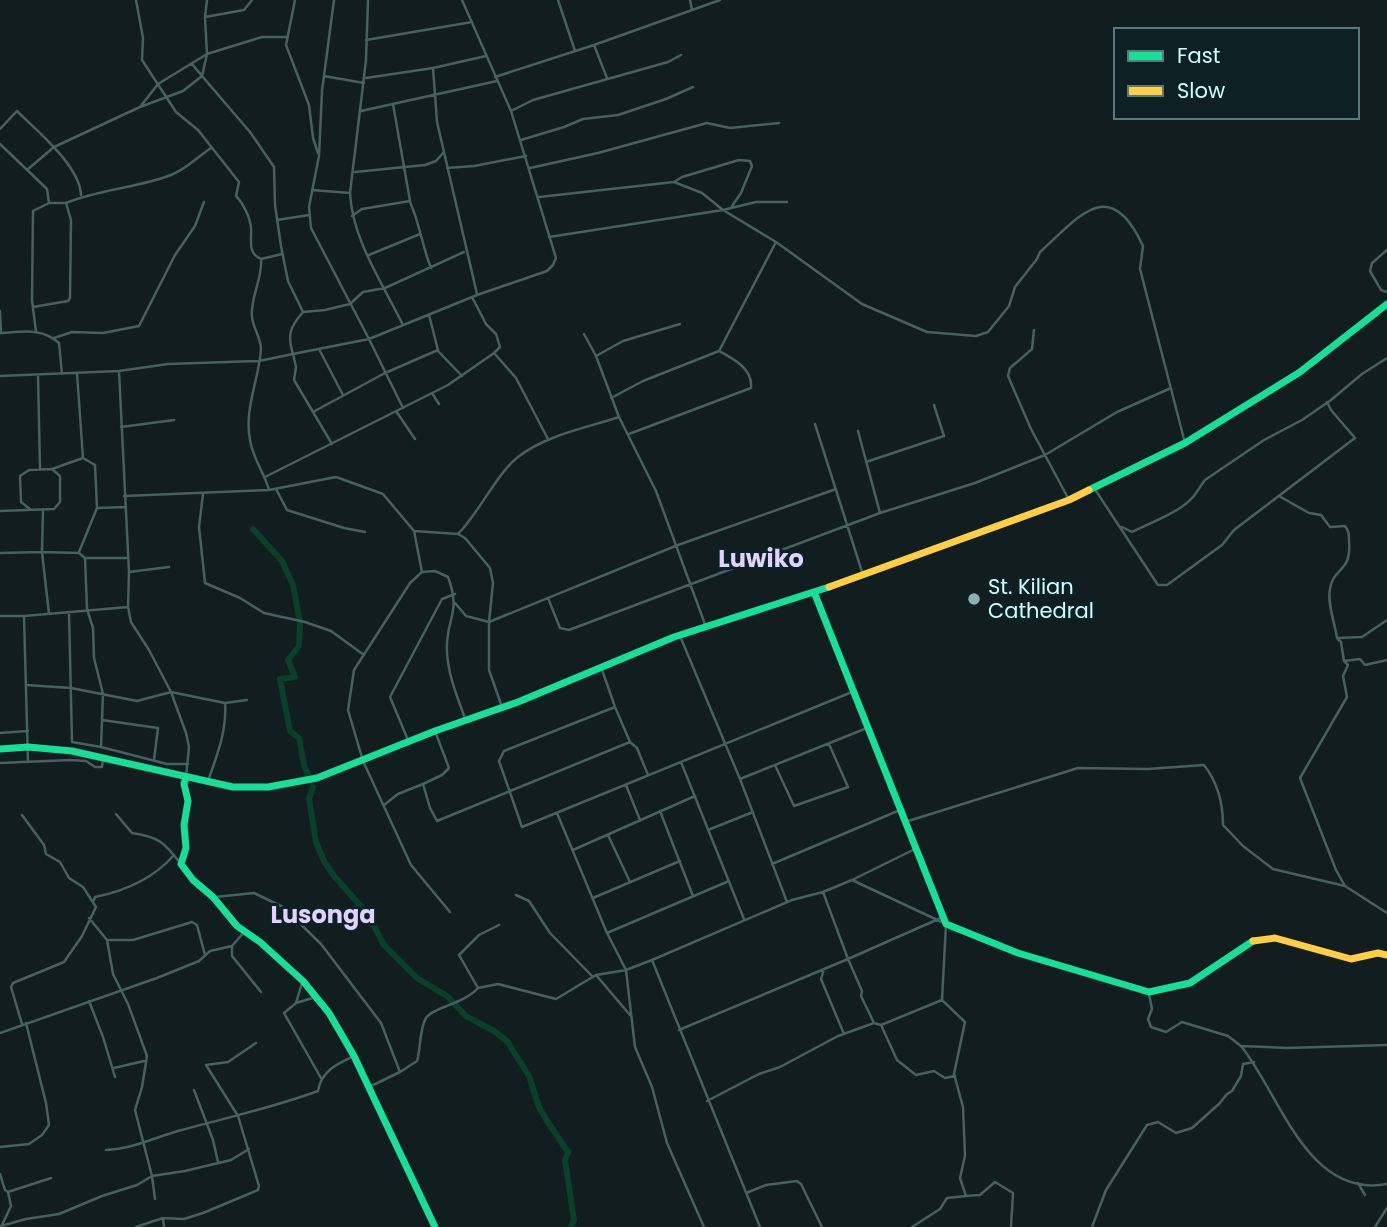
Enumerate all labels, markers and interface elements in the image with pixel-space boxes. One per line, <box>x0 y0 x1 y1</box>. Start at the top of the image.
legend <box>1114 28 1359 119</box>
text: Fast <box>1177 41 1220 70</box>
text: Slow <box>1177 76 1225 105</box>
district label: Luwiko <box>718 542 804 575</box>
place label: St. Kilian Cathedral <box>988 572 1094 625</box>
marker: St. Kilian Cathedral <box>966 591 982 607</box>
district label: Lusonga <box>270 898 376 931</box>

